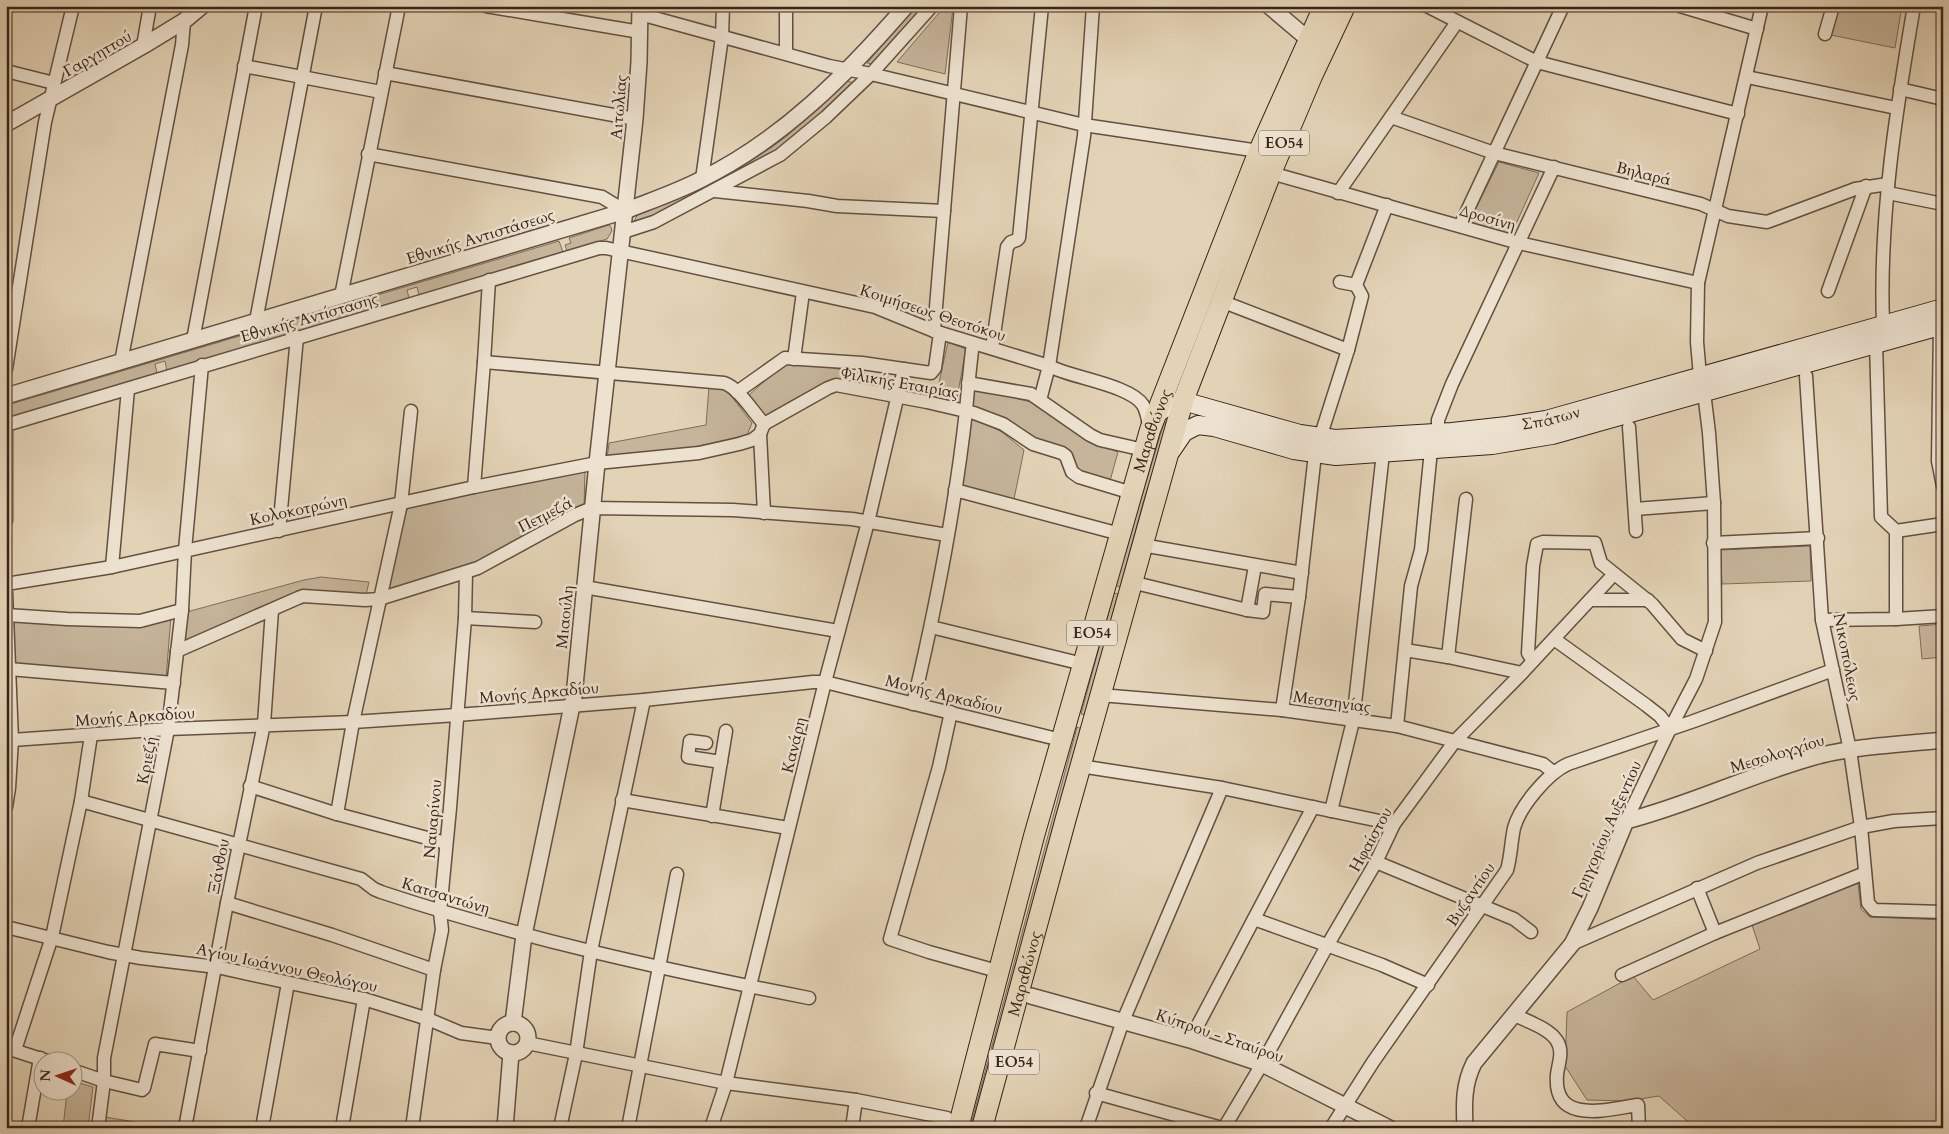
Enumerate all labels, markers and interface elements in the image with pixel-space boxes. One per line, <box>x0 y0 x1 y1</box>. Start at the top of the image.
street label: Γαργηττού <box>59 25 136 82</box>
street label: Αιτωλίας <box>605 74 633 140</box>
road number: ΕΟ54 <box>1259 130 1309 156</box>
street label: Βηλαρά <box>1614 156 1674 191</box>
street label: Δροσίνη <box>1457 200 1518 236</box>
street label: Εθνικής Αντιστάσεως <box>403 204 557 270</box>
street label: Κοιμήσεως Θεοτόκου <box>857 279 1009 347</box>
street label: Εθνικής Αντίστασης <box>238 288 381 348</box>
street label: Φιλικής Εταιρίας <box>839 362 961 404</box>
street label: Μαραθώνος <box>1128 386 1177 475</box>
street label: Σπάτων <box>1520 401 1583 436</box>
street label: Κολοκοτρώνη <box>248 489 349 531</box>
street label: Πετμεζά <box>514 492 577 538</box>
street label: Μιαούλη <box>551 584 579 650</box>
street label: Νικοπόλεως <box>1828 611 1866 703</box>
road number: ΕΟ54 <box>1067 620 1117 646</box>
street label: Μονής Αρκαδίου <box>883 670 1005 720</box>
street label: Μονής Αρκαδίου <box>478 677 600 709</box>
street label: Μεσσηνίας <box>1292 686 1372 718</box>
street label: Μονής Αρκαδίου <box>74 702 196 732</box>
street label: Κανάρη <box>776 715 812 776</box>
street label: Μεσολογγίου <box>1727 729 1827 779</box>
street label: Κριεζή <box>132 734 162 786</box>
street label: Γρηγορίου Αυξεντίου <box>1567 757 1647 902</box>
street label: Ναυαρίνου <box>419 779 447 860</box>
street label: Ηφαίστου <box>1344 803 1398 876</box>
street label: Ξάνθου <box>203 837 235 896</box>
street label: Βυζαντίου <box>1441 858 1500 931</box>
street label: Κατσαντώνη <box>399 872 492 920</box>
street label: Μαραθώνος <box>1003 929 1047 1019</box>
street label: Αγίου Ιωάννου Θεολόγου <box>194 938 379 998</box>
street label: Κύπρου - Σταύρου <box>1153 1004 1287 1068</box>
road number: ΕΟ54 <box>989 1050 1039 1074</box>
north arrow <box>32 1052 82 1102</box>
text: N <box>36 1069 55 1082</box>

